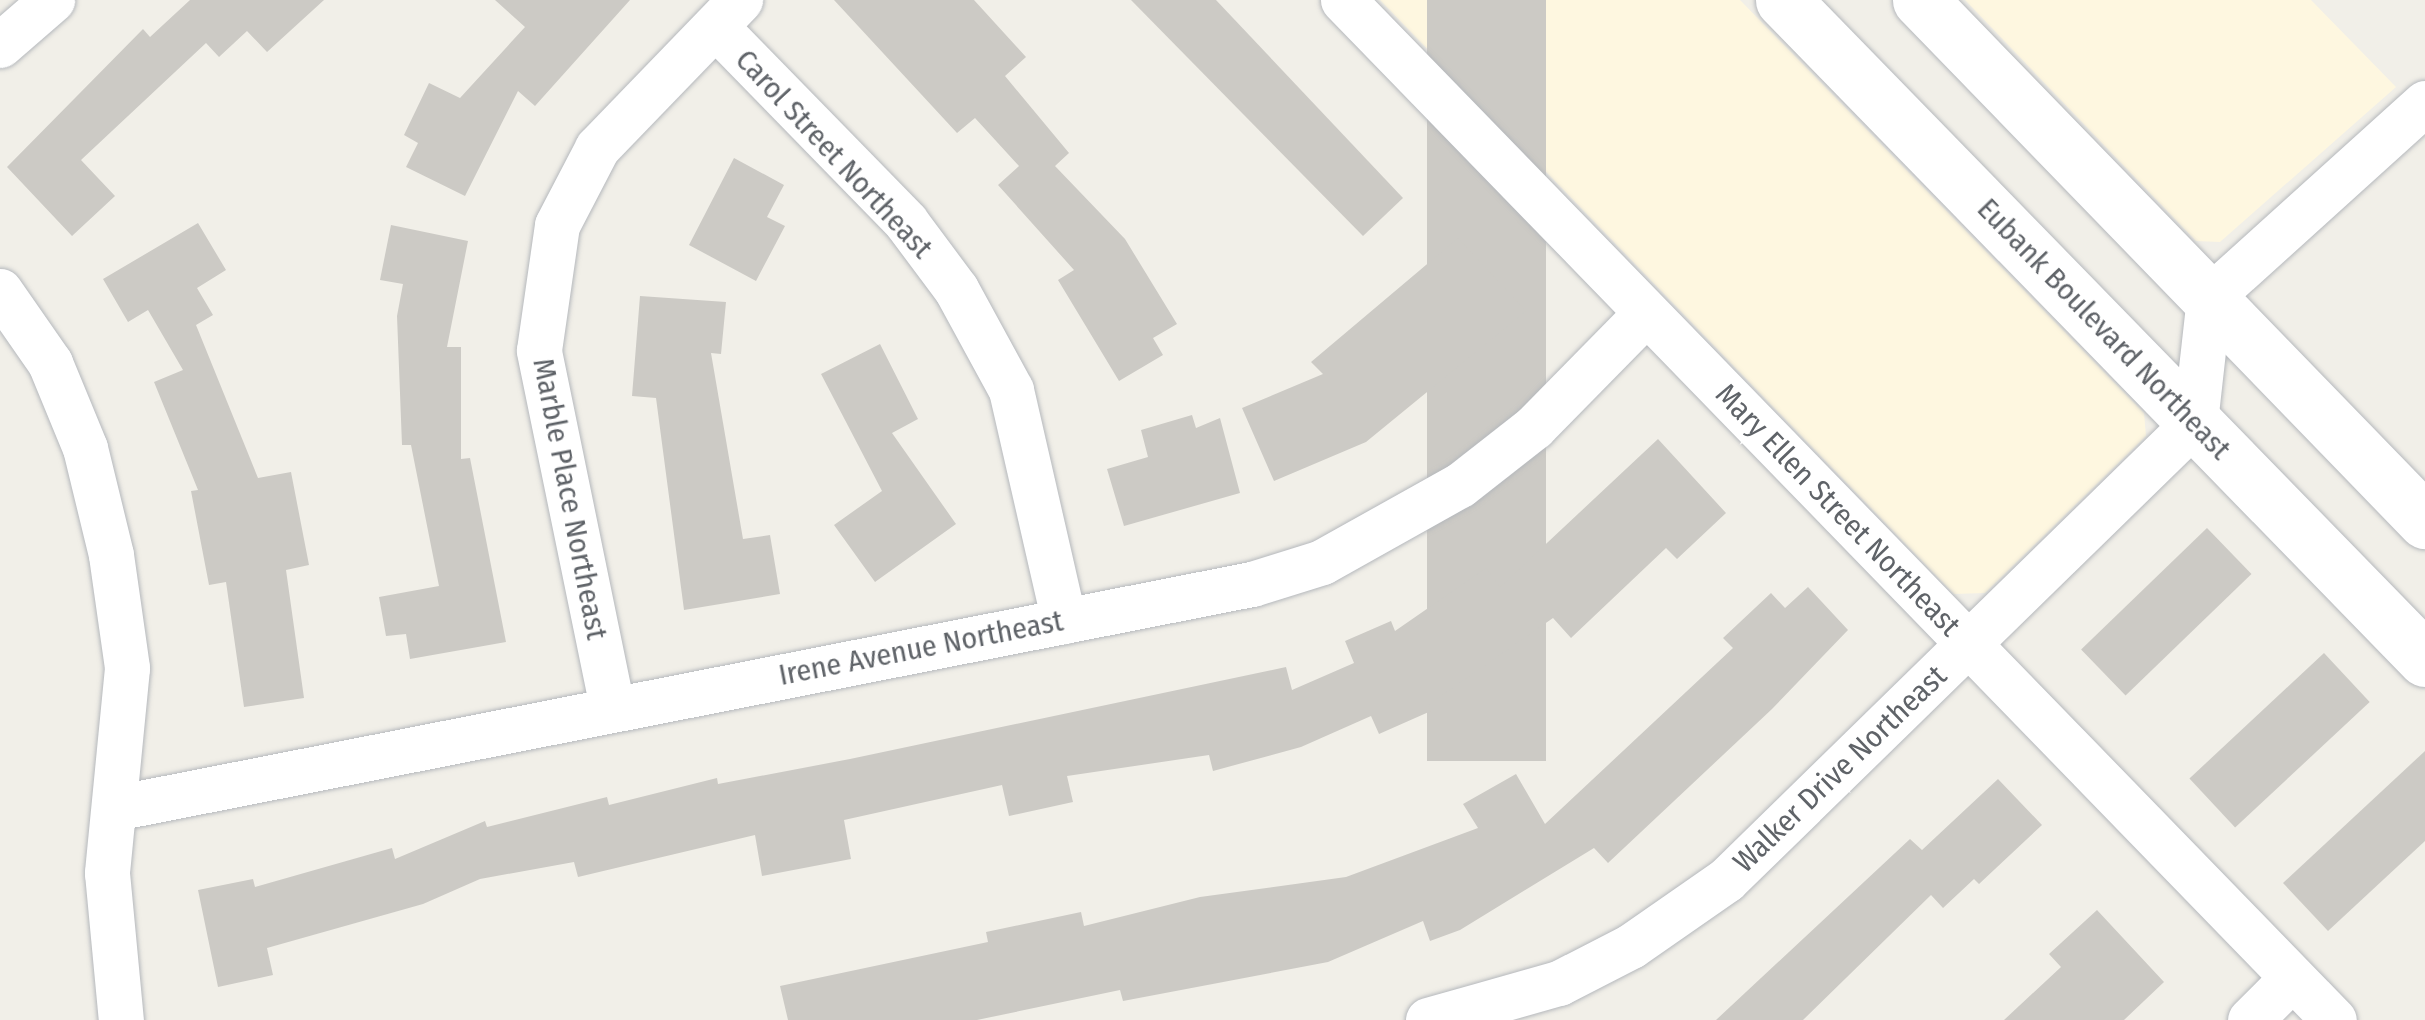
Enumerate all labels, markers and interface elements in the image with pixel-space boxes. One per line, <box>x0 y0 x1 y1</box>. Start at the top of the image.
street label: Carol Street Northeast <box>728 42 940 266</box>
street label: Eubank Boulevard Northeast <box>1970 191 2238 467</box>
street label: Marble Place Northeast <box>525 355 615 643</box>
street label: Mary Ellen Street Northeast <box>1708 376 1968 644</box>
street label: Irene Avenue Northeast <box>776 603 1066 693</box>
street label: Walker Drive Northeast <box>1726 658 1954 880</box>

